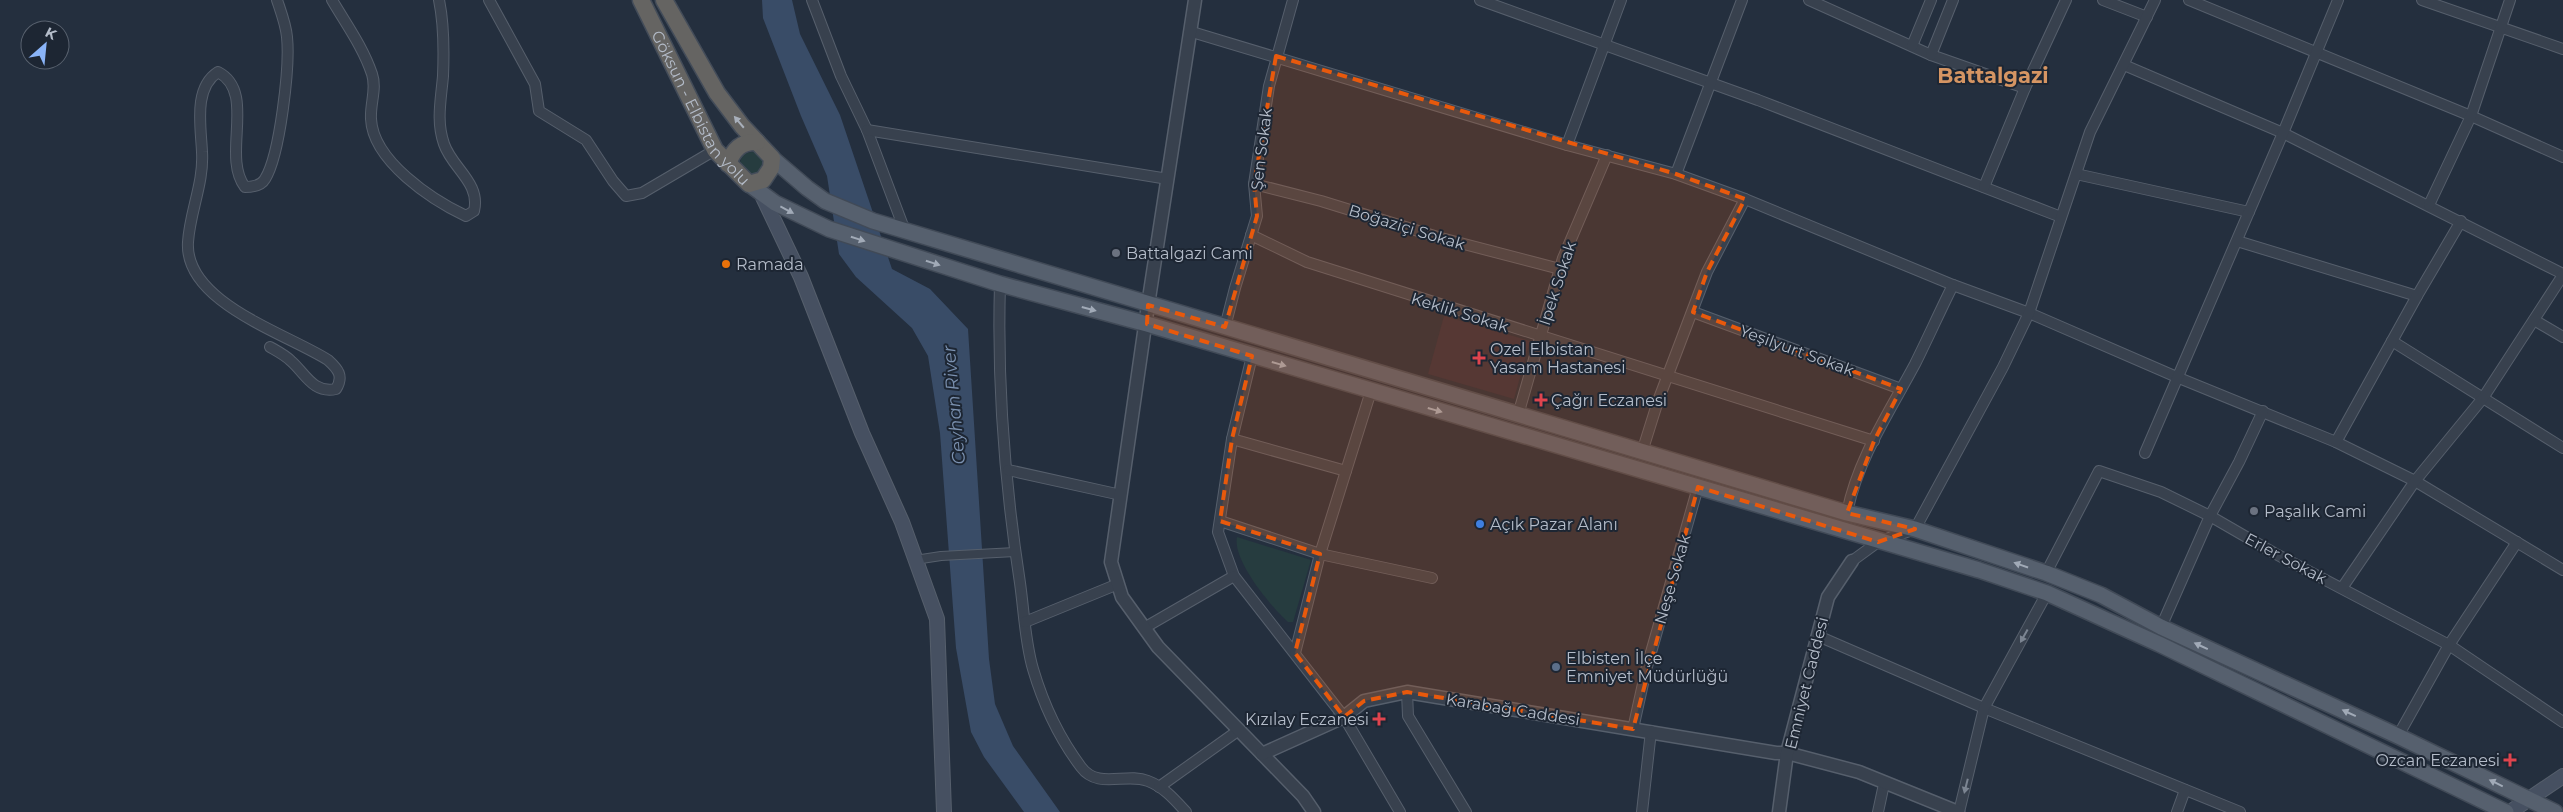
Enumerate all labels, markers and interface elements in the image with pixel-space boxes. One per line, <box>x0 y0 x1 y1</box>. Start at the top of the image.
north arrow <box>20 20 70 70</box>
text: K <box>42 23 60 44</box>
street label: Göksun - Elbistan yolu <box>648 27 754 189</box>
district label: Battalgazi <box>1937 63 2049 88</box>
street label: Şen Sokak <box>1247 106 1276 191</box>
one-way arrow <box>734 116 745 128</box>
street label: Boğaziçi Sokak <box>1346 201 1468 254</box>
one-way arrow <box>780 206 795 214</box>
one-way arrow <box>851 235 866 243</box>
street label: İpek Sokak <box>1535 238 1580 328</box>
place label: Battalgazi Cami <box>1126 244 1253 263</box>
marker: Battalgazi Cami <box>1110 247 1122 259</box>
place label: Ramada <box>736 255 804 274</box>
marker: Ramada <box>720 258 732 270</box>
one-way arrow <box>926 260 941 268</box>
street label: Keklik Sokak <box>1409 289 1511 336</box>
one-way arrow <box>1082 305 1097 313</box>
street label: Yeşilyurt Sokak <box>1737 321 1857 380</box>
place label: Ozel Elbistan Yasam Hastanesi <box>1490 340 1625 377</box>
water label: Ceyhan River <box>938 344 970 466</box>
marker: Ozel Elbistan Yasam Hastanesi <box>1472 351 1486 365</box>
one-way arrow <box>1271 361 1286 369</box>
place label: Çağrı Eczanesi <box>1551 391 1667 410</box>
marker: Çağrı Eczanesi <box>1535 394 1547 406</box>
one-way arrow <box>1427 406 1442 414</box>
place label: Paşalık Cami <box>2264 502 2366 521</box>
marker: Paşalık Cami <box>2248 505 2260 517</box>
place label: Açık Pazar Alanı <box>1490 515 1618 534</box>
marker: Açık Pazar Alanı <box>1474 518 1486 530</box>
street label: Erler Sokak <box>2242 529 2330 588</box>
street label: Neşe Sokak <box>1651 532 1694 626</box>
one-way arrow <box>2014 561 2029 568</box>
street label: Emniyet Caddesi <box>1781 615 1832 751</box>
one-way arrow <box>2020 628 2028 643</box>
one-way arrow <box>2194 641 2208 649</box>
place label: Elbisten İlçe Emniyet Müdürlüğü <box>1566 649 1728 686</box>
marker: Elbisten İlçe Emniyet Müdürlüğü <box>1550 661 1562 673</box>
street label: Karabağ Caddesi <box>1445 690 1581 729</box>
one-way arrow <box>2342 709 2356 717</box>
place label: Kızılay Eczanesi <box>1245 710 1369 729</box>
marker: Kızılay Eczanesi <box>1373 713 1385 725</box>
place label: Ozcan Eczanesi <box>2375 751 2500 770</box>
marker: Ozcan Eczanesi <box>2504 754 2516 766</box>
one-way arrow <box>1961 778 1969 793</box>
one-way arrow <box>2489 779 2503 787</box>

